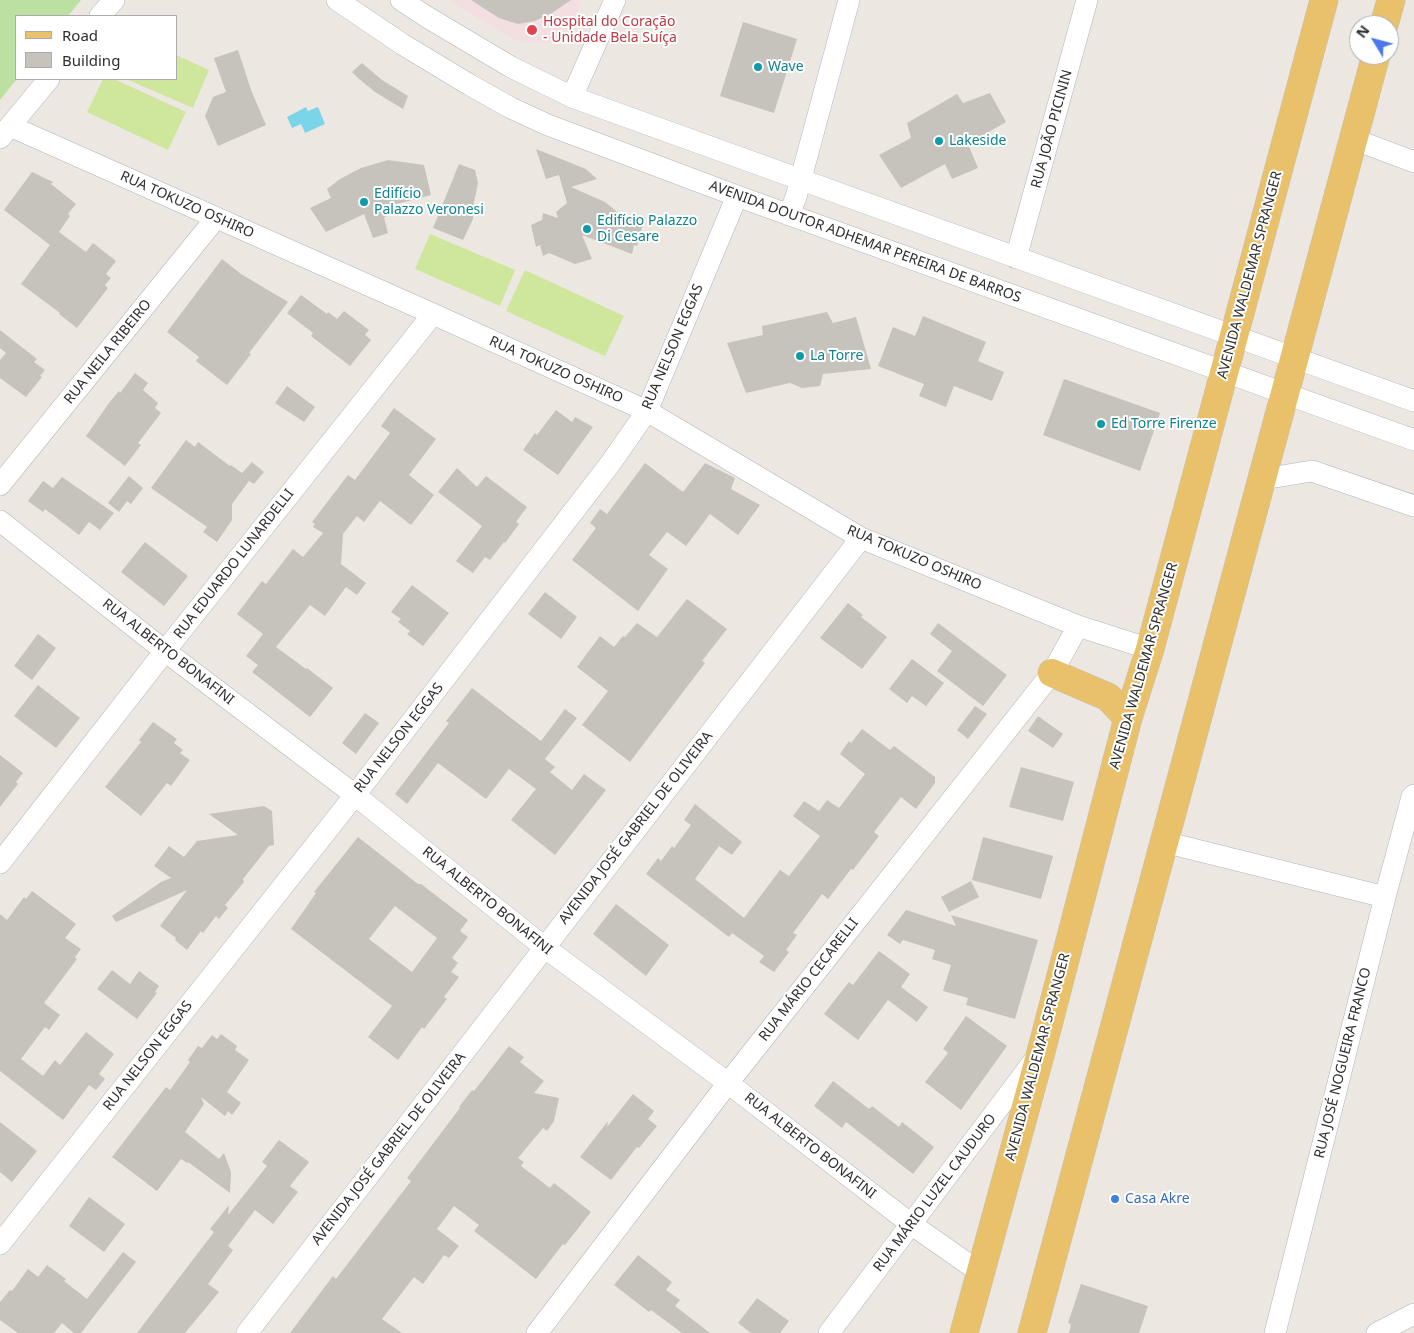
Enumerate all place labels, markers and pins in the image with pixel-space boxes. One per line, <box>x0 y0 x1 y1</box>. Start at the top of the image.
place label: Hospital do Coração - Unidade Bela Suíça <box>543 14 677 46</box>
marker: Hospital do Coração - Unidade Bela Suíça <box>525 23 539 37</box>
place label: Wave <box>768 59 804 75</box>
marker: Wave <box>752 61 764 73</box>
place label: Lakeside <box>949 133 1006 149</box>
marker: Lakeside <box>933 135 945 147</box>
place label: Edifício Palazzo Veronesi <box>374 186 484 218</box>
marker: Edifício Palazzo Veronesi <box>358 196 370 208</box>
place label: Edifício Palazzo Di Cesare <box>597 213 697 246</box>
marker: Edifício Palazzo Di Cesare <box>581 223 593 235</box>
place label: La Torre <box>810 348 863 364</box>
marker: La Torre <box>794 350 806 362</box>
place label: Ed Torre Firenze <box>1111 416 1217 432</box>
marker: Ed Torre Firenze <box>1095 418 1107 430</box>
place label: Casa Akre <box>1125 1191 1190 1207</box>
marker: Casa Akre <box>1109 1193 1121 1205</box>

